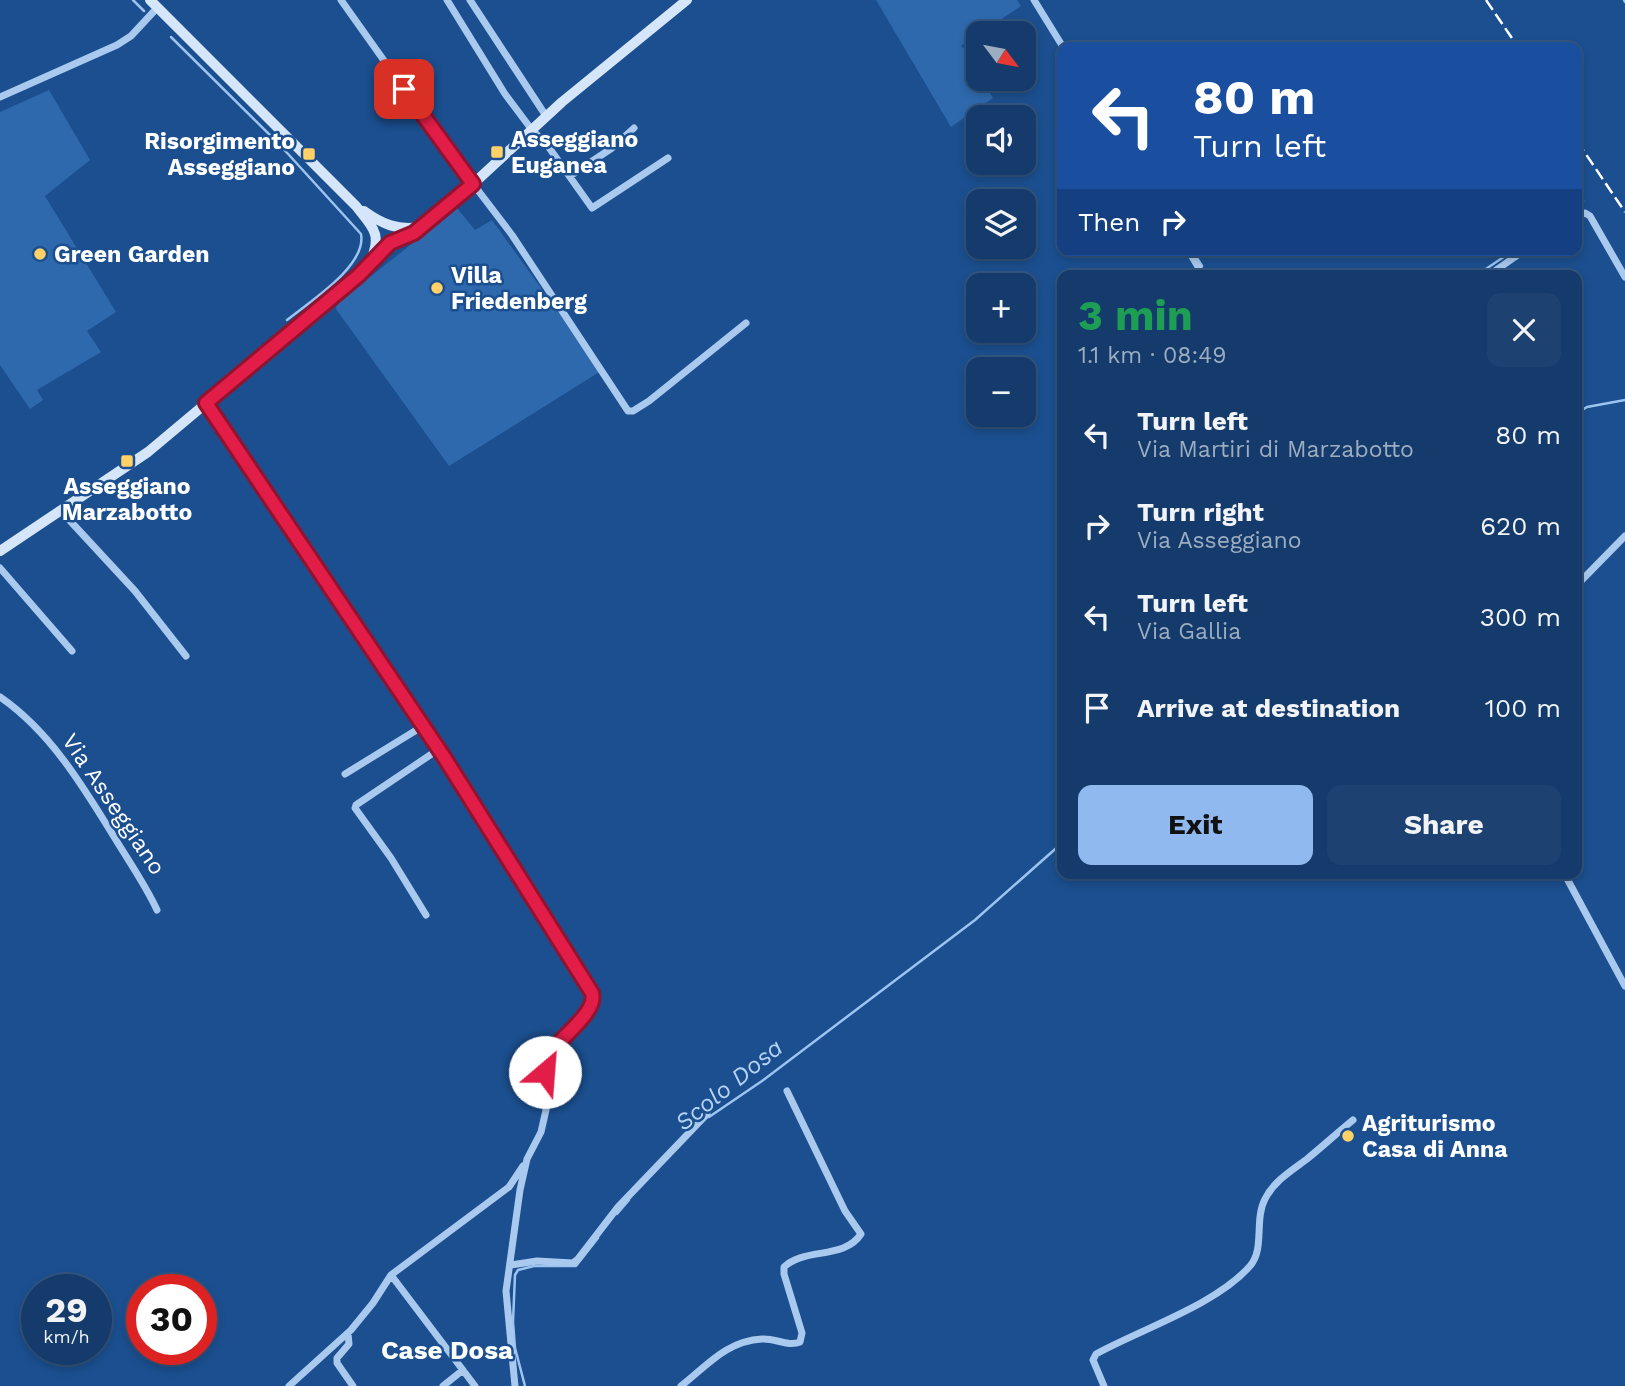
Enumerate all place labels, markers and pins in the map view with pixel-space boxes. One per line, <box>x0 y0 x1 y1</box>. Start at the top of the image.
pin <box>374 59 434 119</box>
place label: Asseggiano Euganea <box>511 126 638 179</box>
place label: Risorgimento Asseggiano <box>144 128 295 181</box>
marker: Asseggiano Euganea <box>489 144 505 160</box>
marker: Risorgimento Asseggiano <box>301 146 317 162</box>
place label: Green Garden <box>54 241 210 268</box>
marker: Green Garden <box>32 246 48 262</box>
place label: Villa Friedenberg <box>451 262 587 315</box>
marker: Villa Friedenberg <box>429 280 445 296</box>
marker: Asseggiano Marzabotto <box>119 453 135 469</box>
place label: Asseggiano Marzabotto <box>62 473 192 526</box>
place label: Agriturismo Casa di Anna <box>1362 1110 1508 1163</box>
marker: Agriturismo Casa di Anna <box>1340 1128 1356 1144</box>

